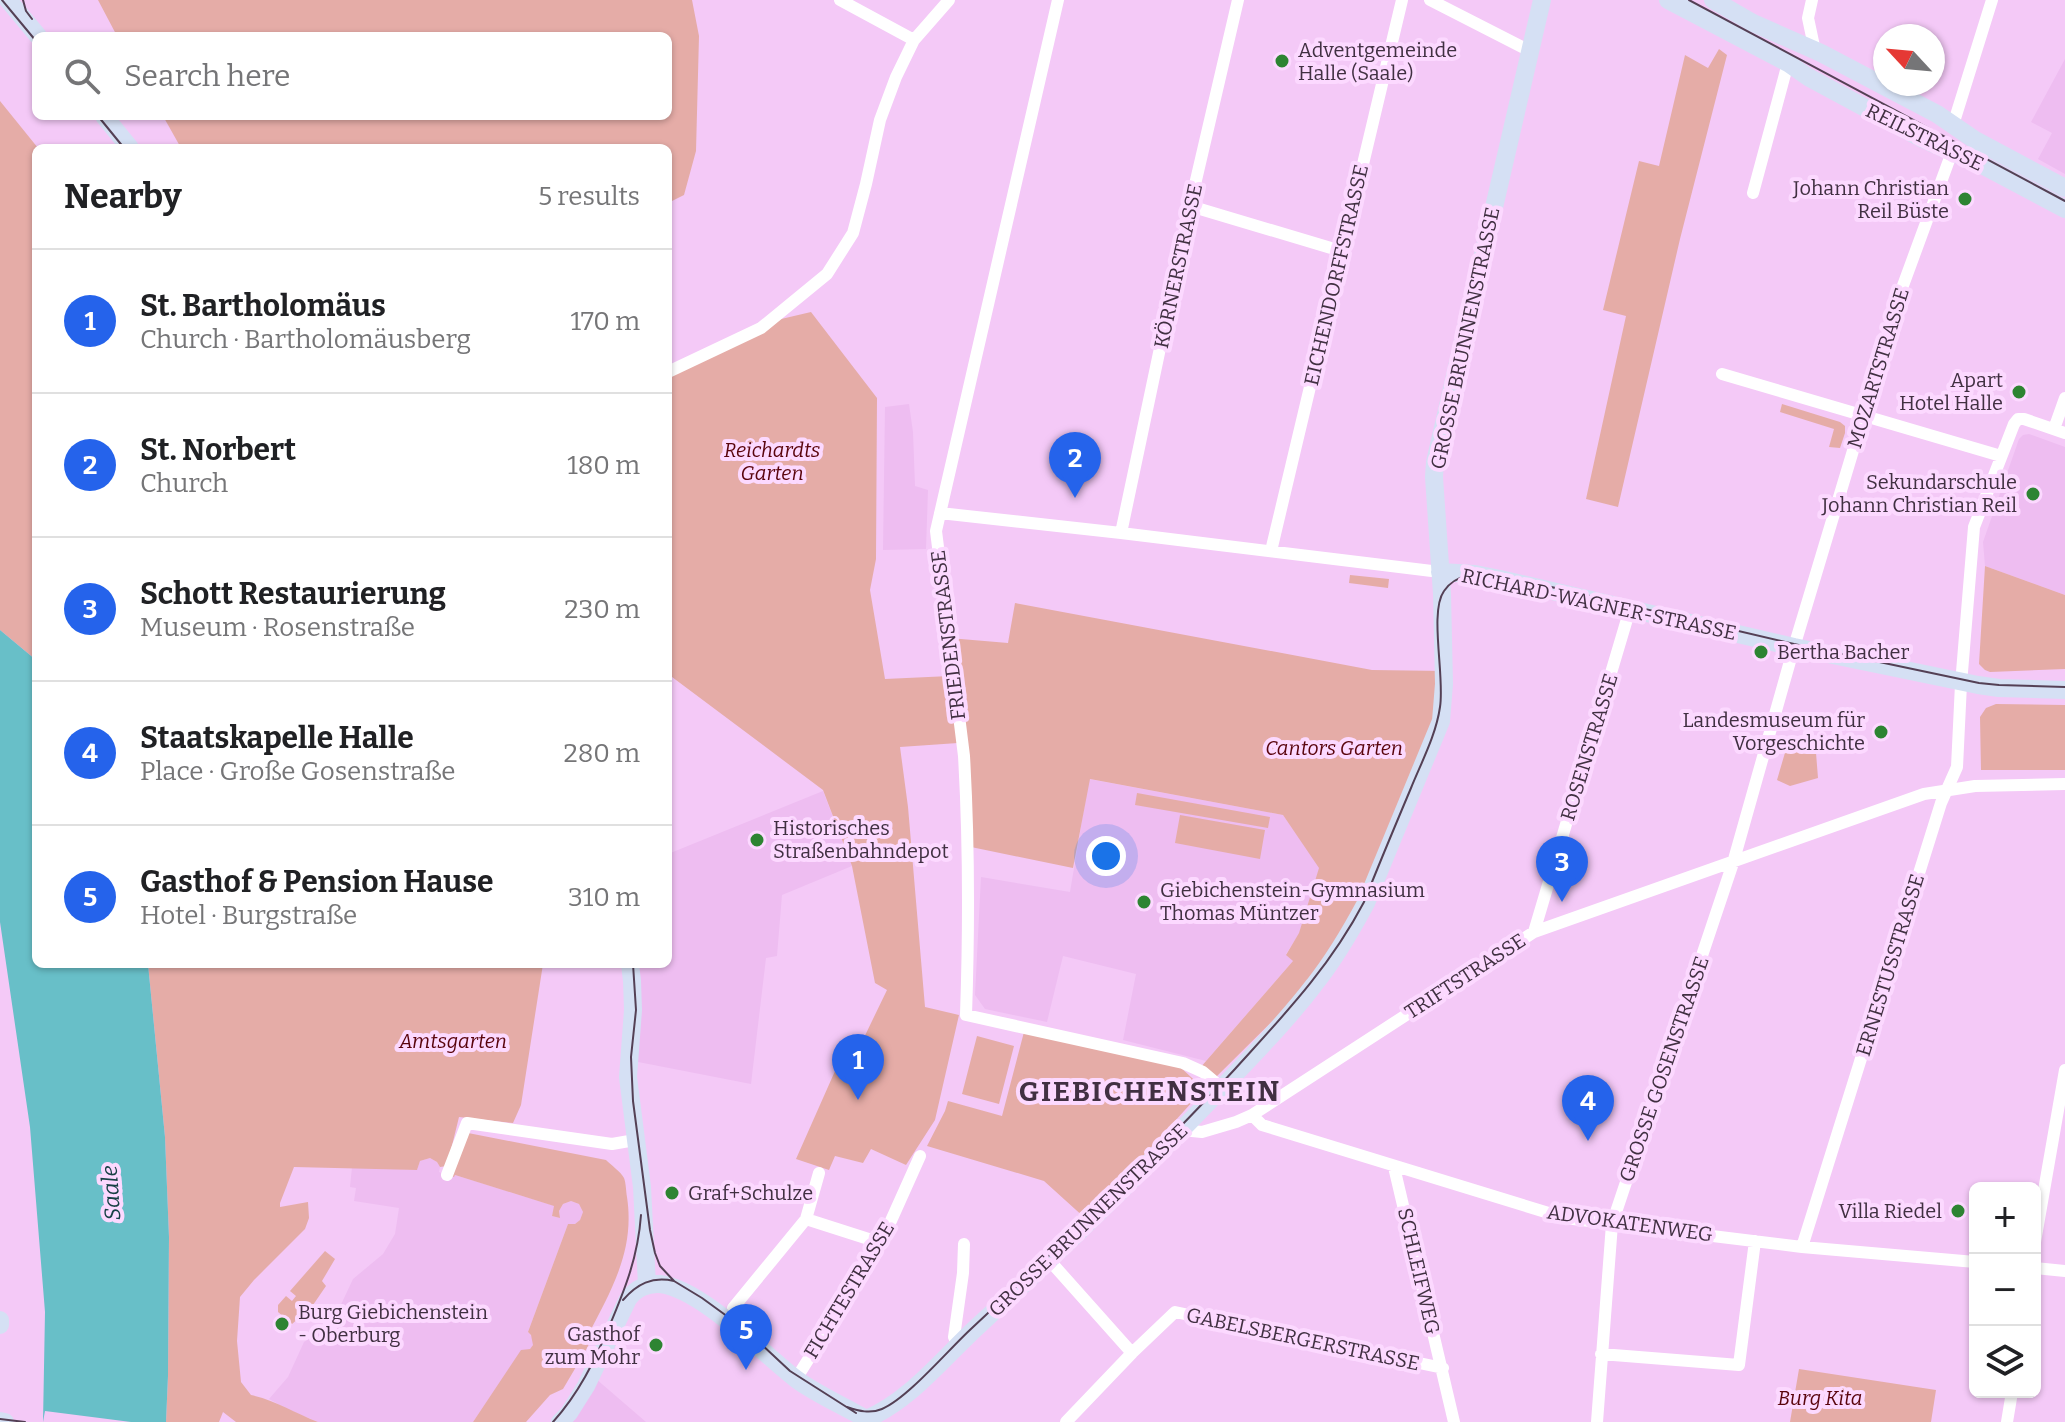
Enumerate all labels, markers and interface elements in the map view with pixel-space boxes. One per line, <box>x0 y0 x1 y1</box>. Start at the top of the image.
north arrow <box>1873 24 1945 96</box>
search box <box>32 32 672 120</box>
place label: Adventgemeinde Halle (Saale) <box>1298 38 1457 85</box>
marker: Adventgemeinde Halle (Saale) <box>1273 52 1291 70</box>
icon: search <box>60 54 104 98</box>
text: Search here <box>124 58 291 94</box>
street label: REILSTRASSE <box>1862 98 1988 176</box>
street label: EICHENDORFFSTRASSE <box>1299 162 1373 388</box>
text: Nearby <box>64 176 182 217</box>
place label: Johann Christian Reil Büste <box>1792 176 1949 223</box>
text: 5 results <box>538 181 640 212</box>
street label: KÖRNERSTRASSE <box>1149 181 1207 351</box>
marker: Johann Christian Reil Büste <box>1956 190 1974 208</box>
street label: GROSSE BRUNNENSTRASSE <box>1425 205 1505 471</box>
street label: MOZARTSTRASSE <box>1842 285 1914 451</box>
text: St. Bartholomäus <box>140 288 386 324</box>
text: 1 <box>84 306 96 337</box>
text: 170 m <box>570 306 640 337</box>
text: Church · Bartholomäusberg <box>140 324 471 355</box>
place label: Apart Hotel Halle <box>1899 368 2003 415</box>
marker: Apart Hotel Halle <box>2010 383 2028 401</box>
text: St. Norbert <box>140 432 296 468</box>
pin: 2 <box>1049 432 1101 498</box>
park label: Reichardts Garten <box>724 438 820 485</box>
text: 2 <box>83 450 97 481</box>
text: 180 m <box>567 450 640 481</box>
text: Church <box>140 468 228 499</box>
place label: Sekundarschule Johann Christian Reil <box>1821 470 2017 517</box>
marker: Sekundarschule Johann Christian Reil <box>2024 485 2042 503</box>
street label: FRIEDENSTRASSE <box>926 549 970 721</box>
street label: RICHARD-WAGNER-STRASSE <box>1459 563 1739 645</box>
text: Schott Restaurierung <box>140 576 446 612</box>
text: 3 <box>83 594 97 625</box>
text: 230 m <box>564 594 640 625</box>
text: Museum · Rosenstraße <box>140 612 415 643</box>
place label: Bertha Bacher <box>1777 640 1910 664</box>
marker: Bertha Bacher <box>1752 643 1770 661</box>
street label: ROSENSTRASSE <box>1555 671 1623 823</box>
place label: Landesmuseum für Vorgeschichte <box>1683 708 1865 755</box>
text: Staatskapelle Halle <box>140 720 414 756</box>
marker: Landesmuseum für Vorgeschichte <box>1872 723 1890 741</box>
park label: Cantors Garten <box>1265 736 1403 760</box>
text: 4 <box>82 738 98 769</box>
text: 280 m <box>564 738 640 769</box>
text: Place · Große Gosenstraße <box>140 756 455 787</box>
place label: Historisches Straßenbahndepot <box>773 816 949 863</box>
marker: Historisches Straßenbahndepot <box>748 831 766 849</box>
your location <box>1086 836 1126 876</box>
pin: 3 <box>1536 836 1588 902</box>
text: Gasthof & Pension Hause <box>140 864 494 900</box>
street label: ERNESTUSSTRASSE <box>1851 871 1929 1059</box>
place label: Giebichenstein-Gymnasium Thomas Müntzer <box>1160 878 1425 925</box>
text: 5 <box>83 882 97 913</box>
text: 310 m <box>568 882 640 913</box>
marker: Giebichenstein-Gymnasium Thomas Müntzer <box>1135 893 1153 911</box>
text: Hotel · Burgstraße <box>140 900 357 931</box>
street label: TRIFTSTRASSE <box>1400 928 1530 1024</box>
street label: GROSSE GOSENSTRASSE <box>1614 953 1714 1185</box>
park label: Amtsgarten <box>398 1029 507 1053</box>
pin: 1 <box>832 1034 884 1100</box>
district label: GIEBICHENSTEIN <box>1019 1075 1281 1108</box>
pin: 4 <box>1562 1075 1614 1141</box>
street label: GROSSE BRUNNENSTRASSE <box>984 1119 1192 1321</box>
water label: Saale <box>96 1164 126 1222</box>
place label: Graf+Schulze <box>688 1181 813 1205</box>
map controls <box>1969 1182 2041 1398</box>
button: + <box>1969 1182 2041 1254</box>
marker: Graf+Schulze <box>663 1184 681 1202</box>
street label: ADVOKATENWEG <box>1546 1199 1715 1247</box>
place label: Villa Riedel <box>1839 1199 1942 1223</box>
marker: Villa Riedel <box>1949 1202 1967 1220</box>
street label: SCHLEIFWEG <box>1393 1205 1445 1337</box>
street label: FICHTESTRASSE <box>799 1217 899 1363</box>
button: − <box>1969 1254 2041 1326</box>
place label: Burg Giebichenstein - Oberburg <box>298 1300 488 1347</box>
street label: GABELSBERGERSTRASSE <box>1184 1303 1422 1375</box>
pin: 5 <box>720 1304 772 1370</box>
marker: Burg Giebichenstein - Oberburg <box>273 1315 291 1333</box>
place label: Gasthof zum Mohr <box>545 1322 642 1369</box>
button: layers <box>1969 1326 2041 1398</box>
marker: Gasthof zum Mohr <box>647 1336 665 1354</box>
park label: Burg Kita <box>1778 1386 1862 1410</box>

